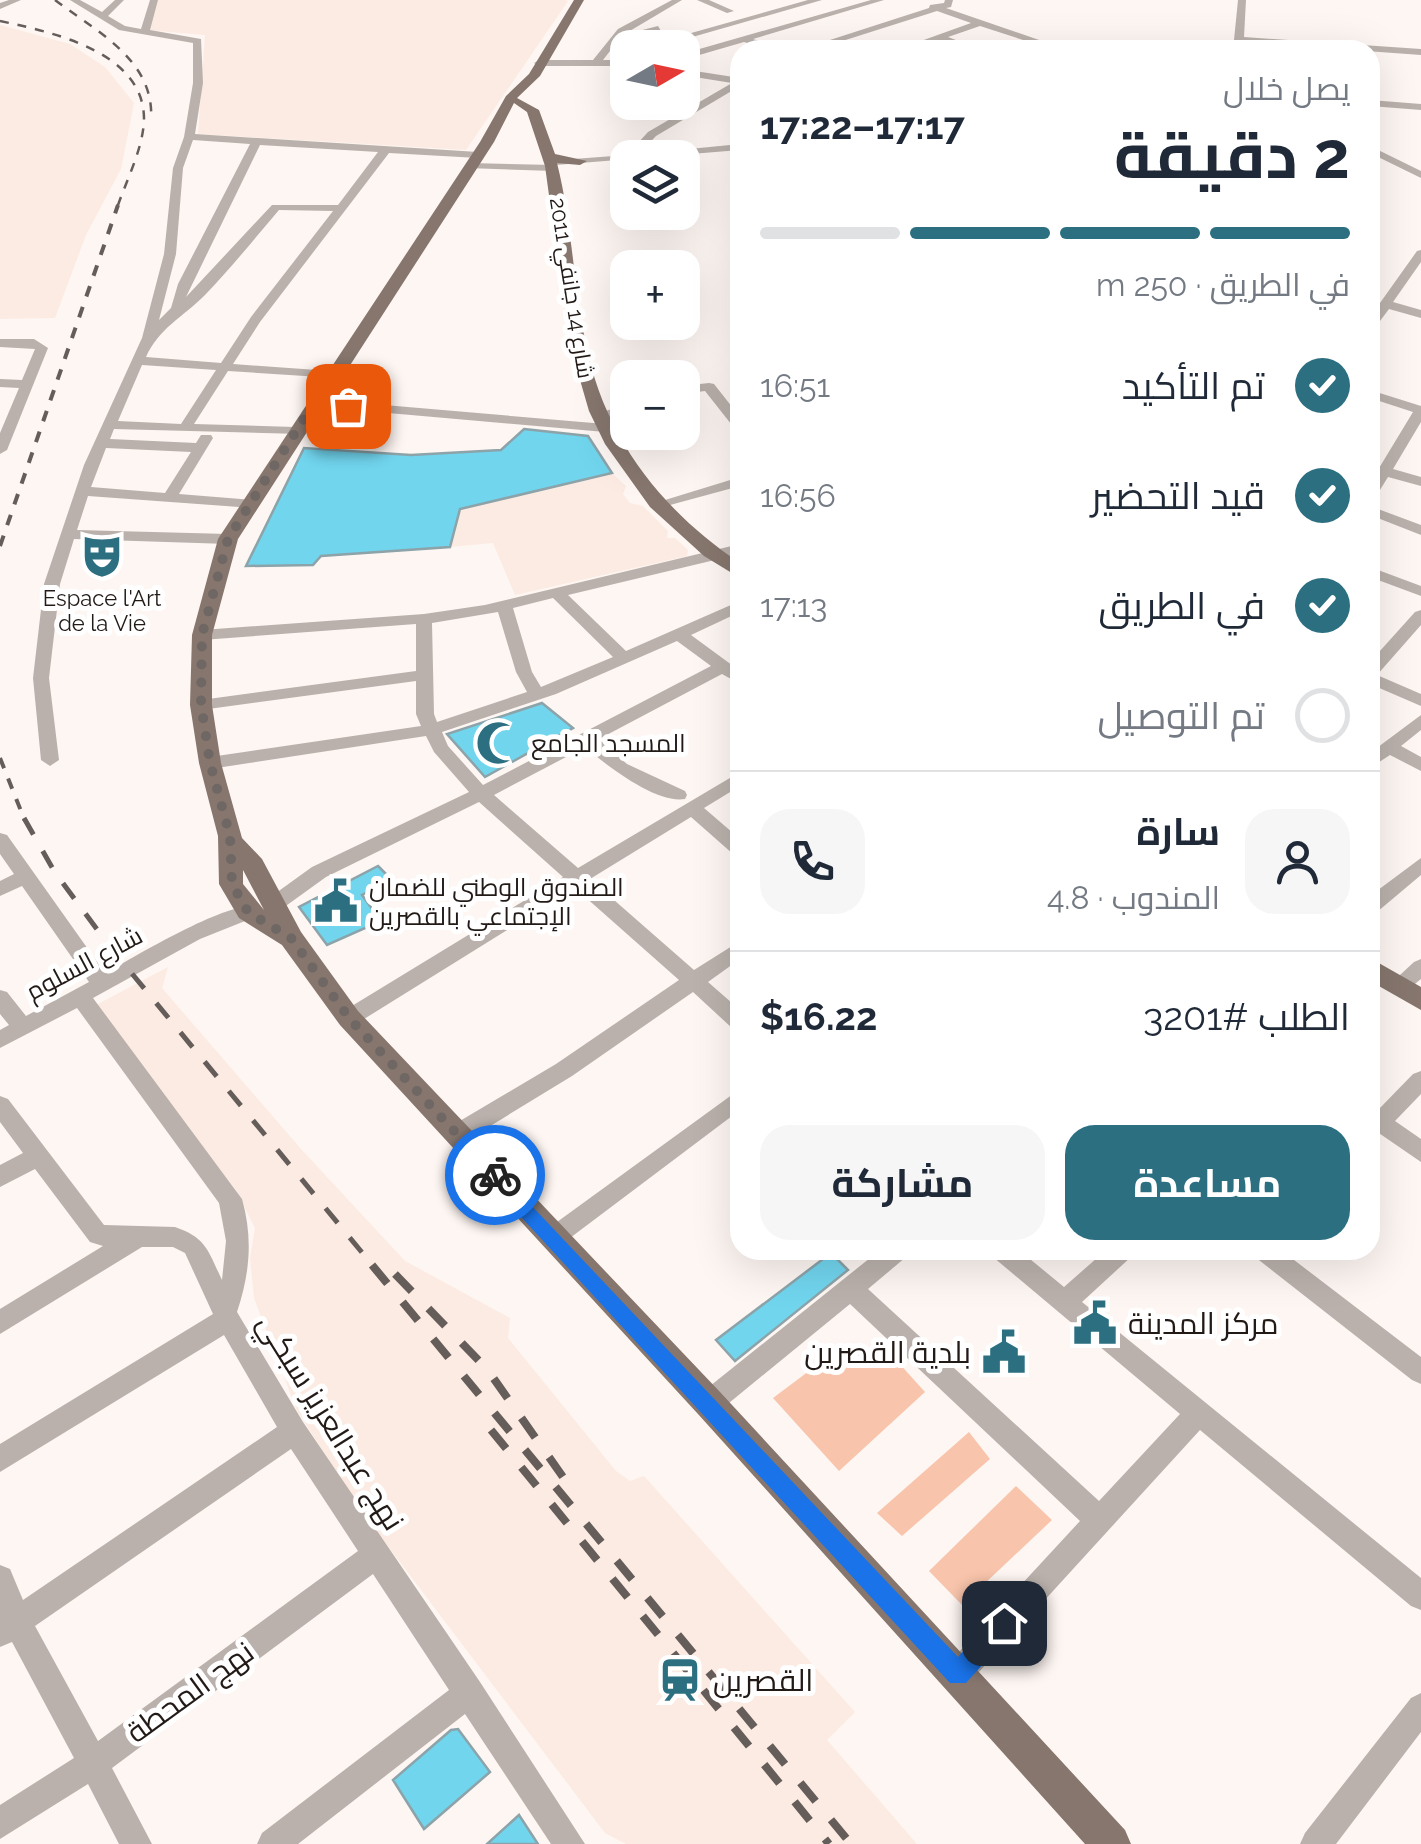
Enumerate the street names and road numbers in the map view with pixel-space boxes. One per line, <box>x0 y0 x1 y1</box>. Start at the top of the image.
street label: شارع 14 جانفي 2011 <box>541 196 599 381</box>
street label: شارع السلوم <box>21 920 149 1009</box>
street label: نهج عبدالعزيز سبكي <box>245 1307 412 1540</box>
street label: نهج المحطة <box>120 1634 262 1752</box>

